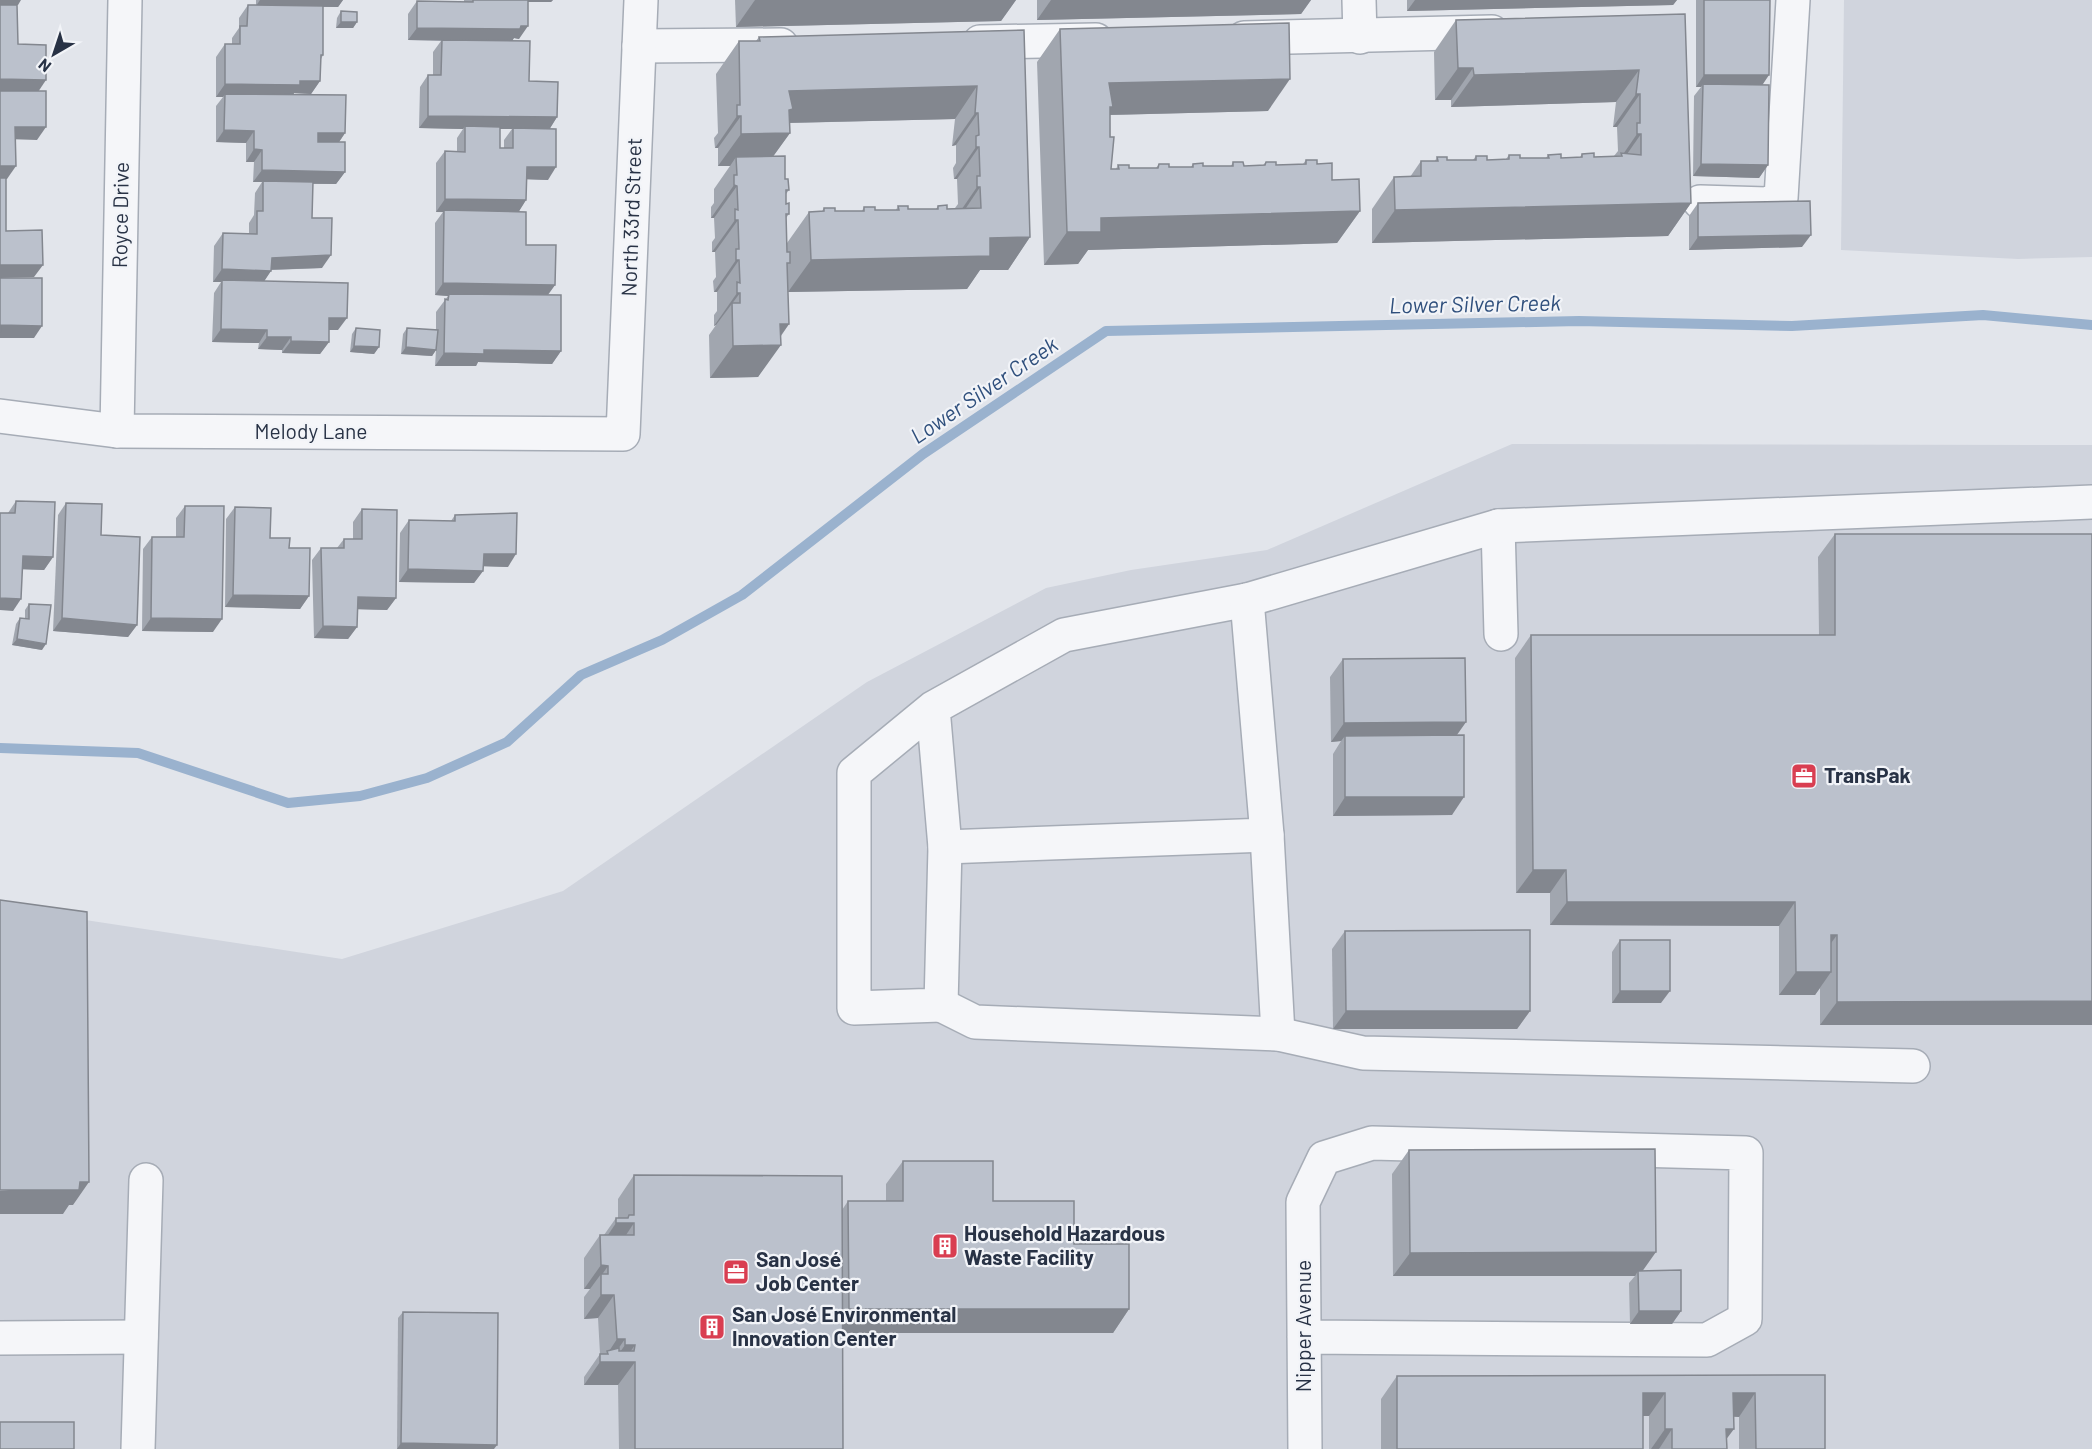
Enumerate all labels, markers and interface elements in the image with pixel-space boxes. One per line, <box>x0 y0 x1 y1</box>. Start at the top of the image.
north arrow <box>24 24 84 84</box>
text: N <box>34 55 54 77</box>
street label: North 33rd Street <box>615 137 646 297</box>
street label: Royce Drive <box>106 162 133 268</box>
water label: Lower Silver Creek <box>1389 288 1561 317</box>
water label: Lower Silver Creek <box>905 330 1062 448</box>
street label: Melody Lane <box>255 418 367 443</box>
office icon: TransPak <box>1789 761 1819 791</box>
place label: TransPak <box>1824 762 1911 787</box>
place label: Household Hazardous Waste Facility <box>964 1220 1165 1269</box>
building icon: Household Hazardous Waste Facility <box>930 1231 960 1261</box>
place label: San José Job Center <box>756 1246 859 1295</box>
office icon: San José Job Center <box>721 1257 751 1287</box>
street label: Nipper Avenue <box>1290 1260 1315 1392</box>
place label: San José Environmental Innovation Center <box>732 1301 956 1350</box>
building icon: San José Environmental Innovation Center <box>697 1312 727 1342</box>

